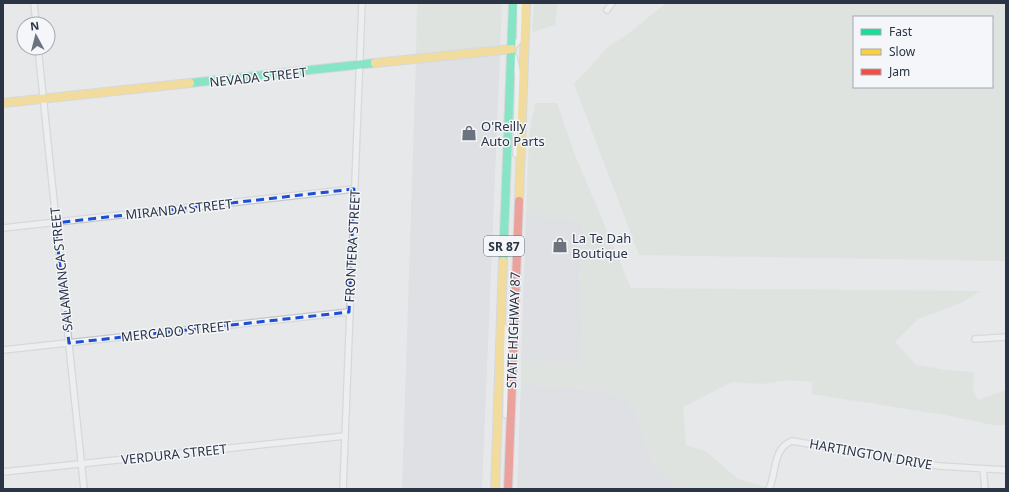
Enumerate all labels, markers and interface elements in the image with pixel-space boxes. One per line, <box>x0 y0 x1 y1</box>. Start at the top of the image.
north arrow <box>16 16 56 56</box>
legend <box>853 16 993 88</box>
text: N <box>29 18 40 34</box>
text: Fast <box>889 23 913 40</box>
text: Slow <box>889 43 916 60</box>
street label: NEVADA STREET <box>208 63 308 91</box>
text: Jam <box>888 63 910 80</box>
place label: O'Reilly Auto Parts <box>481 117 545 150</box>
shop icon: O'Reilly Auto Parts <box>460 124 478 142</box>
street label: FRONTERA STREET <box>340 188 364 303</box>
street label: MIRANDA STREET <box>125 194 234 224</box>
street label: SALAMANCA STREET <box>45 205 76 332</box>
place label: La Te Dah Boutique <box>572 229 631 262</box>
road number: SR 87 <box>484 236 524 256</box>
shop icon: La Te Dah Boutique <box>551 236 569 254</box>
street label: STATE HIGHWAY 87 <box>502 271 524 389</box>
street label: MERCADO STREET <box>120 316 233 346</box>
street label: HARTINGTON DRIVE <box>808 434 934 474</box>
street label: VERDURA STREET <box>120 439 228 468</box>

